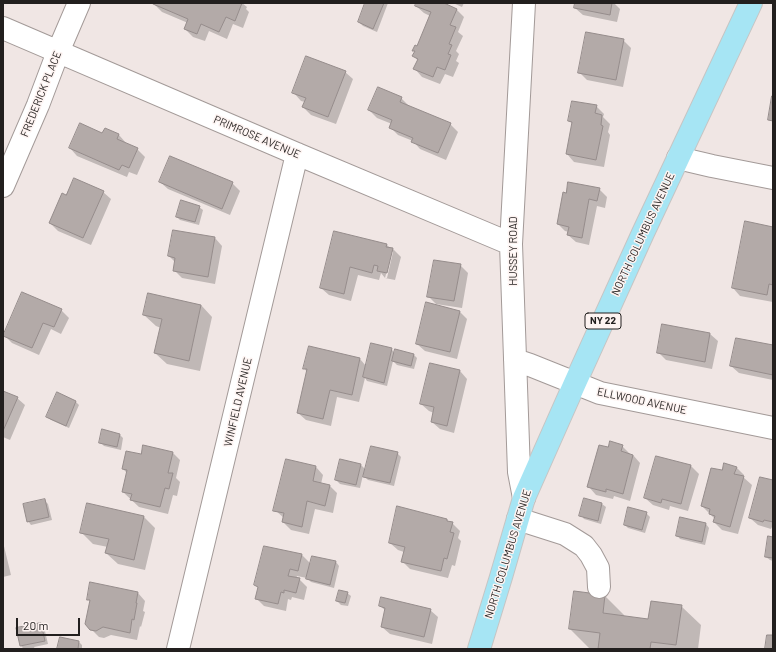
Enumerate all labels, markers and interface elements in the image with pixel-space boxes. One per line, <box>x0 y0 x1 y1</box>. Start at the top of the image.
street label: FREDERICK PLACE <box>18 49 64 139</box>
street label: PRIMROSE AVENUE <box>212 113 302 161</box>
street label: NORTH COLUMBUS AVENUE <box>609 170 677 298</box>
street label: HUSSEY ROAD <box>506 216 520 286</box>
road number: NY 22 <box>585 313 621 329</box>
street label: WINFIELD AVENUE <box>221 356 255 448</box>
street label: ELLWOOD AVENUE <box>596 385 688 417</box>
street label: NORTH COLUMBUS AVENUE <box>482 488 534 620</box>
scale bar <box>18 610 82 636</box>
text: 20 m <box>23 618 49 632</box>

